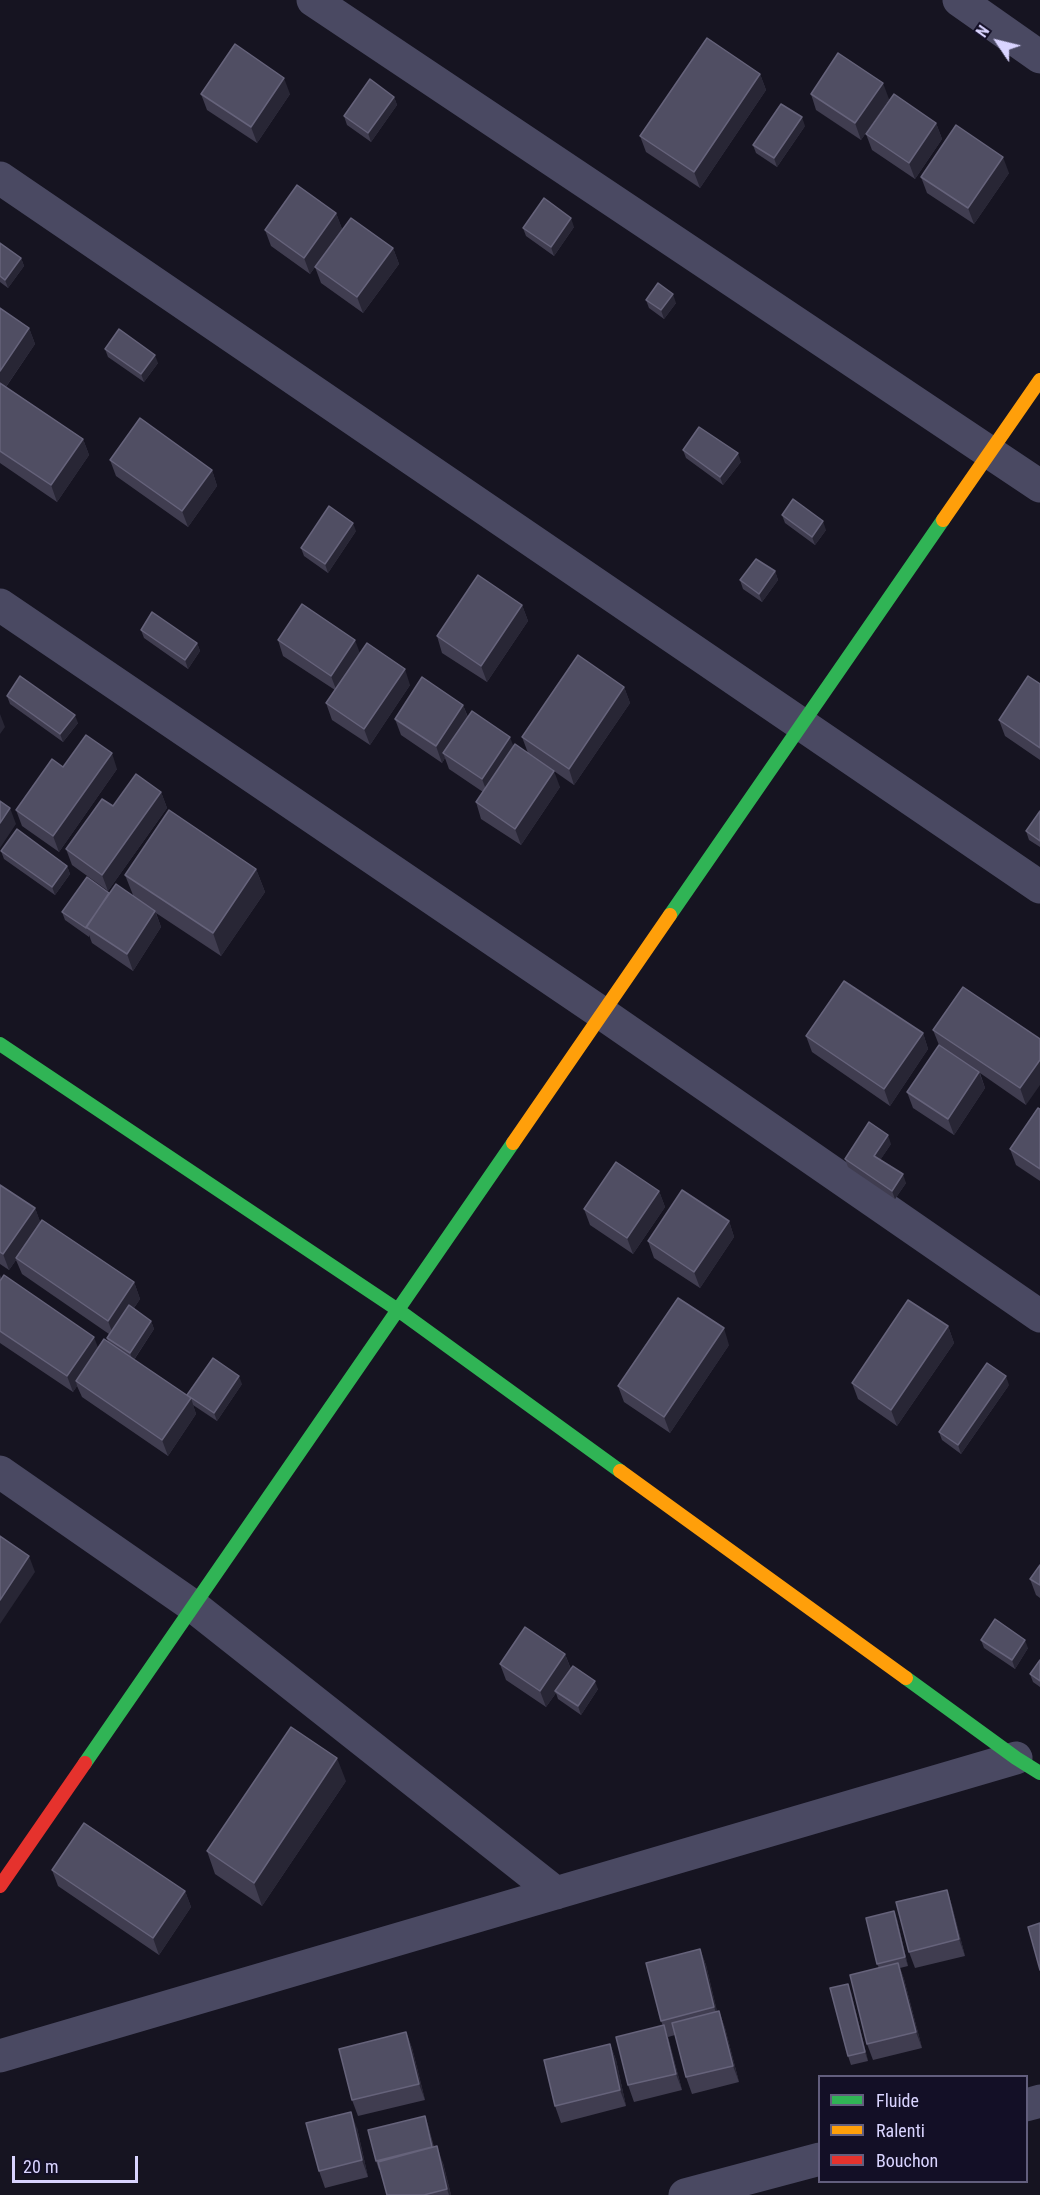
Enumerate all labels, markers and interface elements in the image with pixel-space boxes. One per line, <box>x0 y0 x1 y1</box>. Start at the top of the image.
north arrow <box>968 12 1028 72</box>
text: N <box>972 22 993 41</box>
legend <box>818 2075 1028 2183</box>
text: Fluide <box>876 2090 919 2111</box>
text: Ralenti <box>876 2120 925 2141</box>
scale bar <box>15 2144 141 2182</box>
text: Bouchon <box>876 2150 938 2171</box>
text: 20 m <box>23 2156 58 2177</box>

